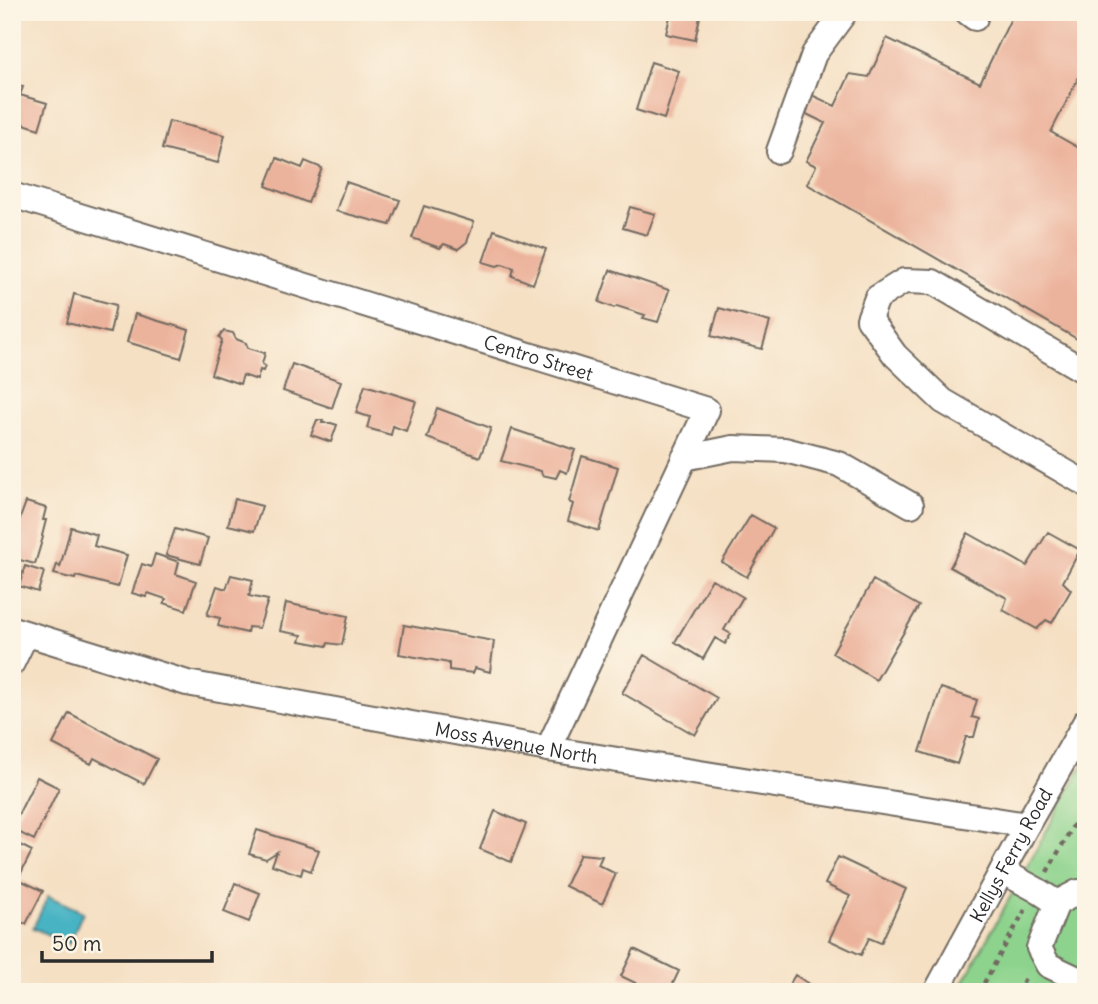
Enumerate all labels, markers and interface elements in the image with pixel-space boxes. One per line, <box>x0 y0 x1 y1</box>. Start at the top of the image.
street label: Centro Street <box>481 330 596 386</box>
street label: Moss Avenue North <box>433 717 600 769</box>
street label: Kellys Ferry Road <box>964 784 1057 926</box>
scale bar <box>42 920 212 964</box>
text: 50 m <box>52 930 101 957</box>

